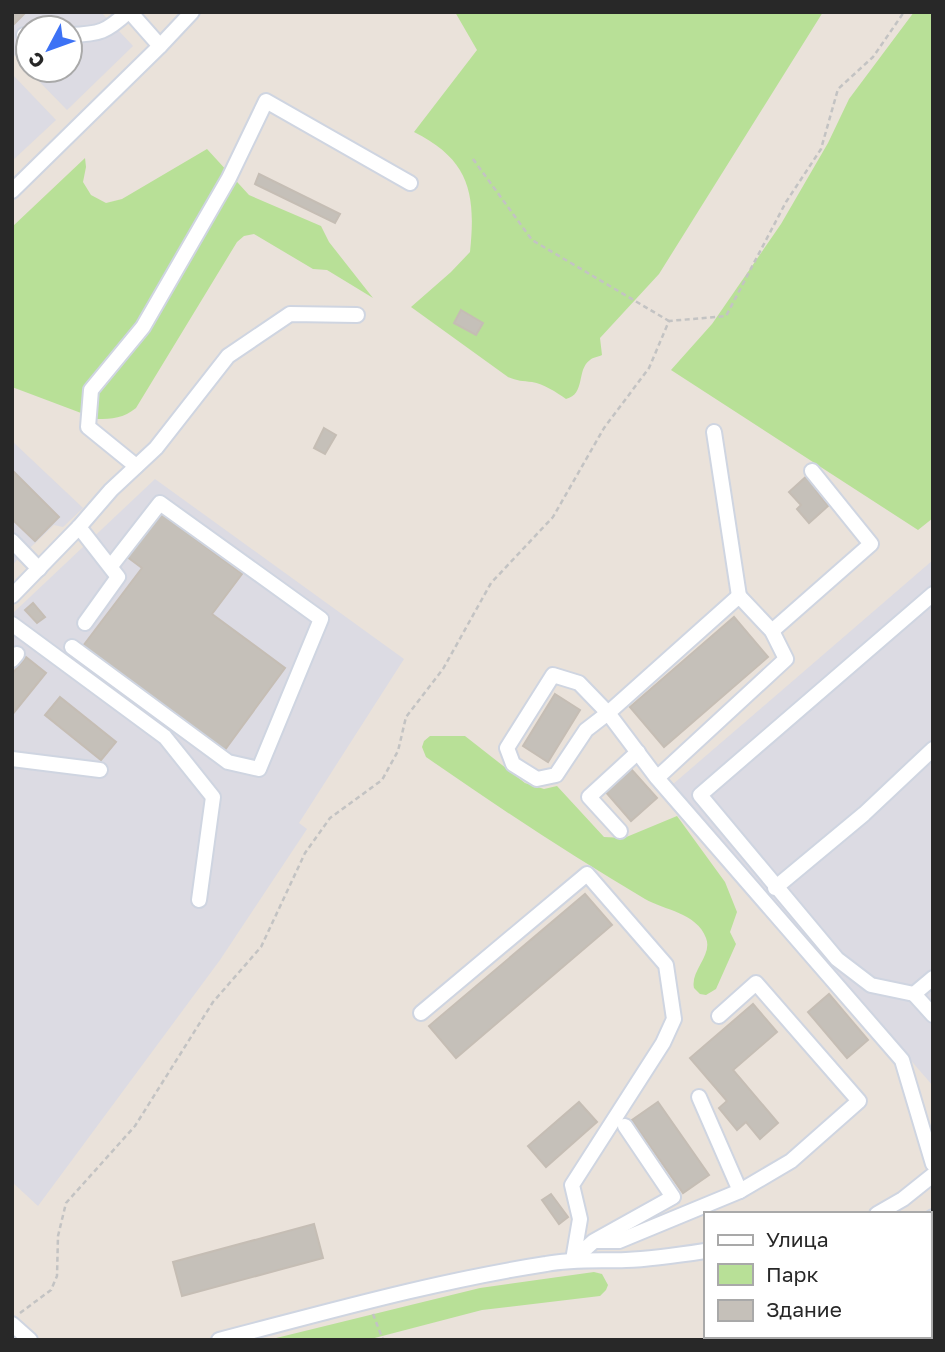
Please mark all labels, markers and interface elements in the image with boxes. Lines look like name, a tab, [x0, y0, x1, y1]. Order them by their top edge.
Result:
north arrow	[14, 14, 84, 84]
text: С	[23, 48, 49, 73]
legend	[704, 1212, 931, 1338]
text: Улица	[766, 1226, 829, 1252]
text: Парк	[766, 1261, 819, 1287]
text: Здание	[766, 1296, 842, 1322]

